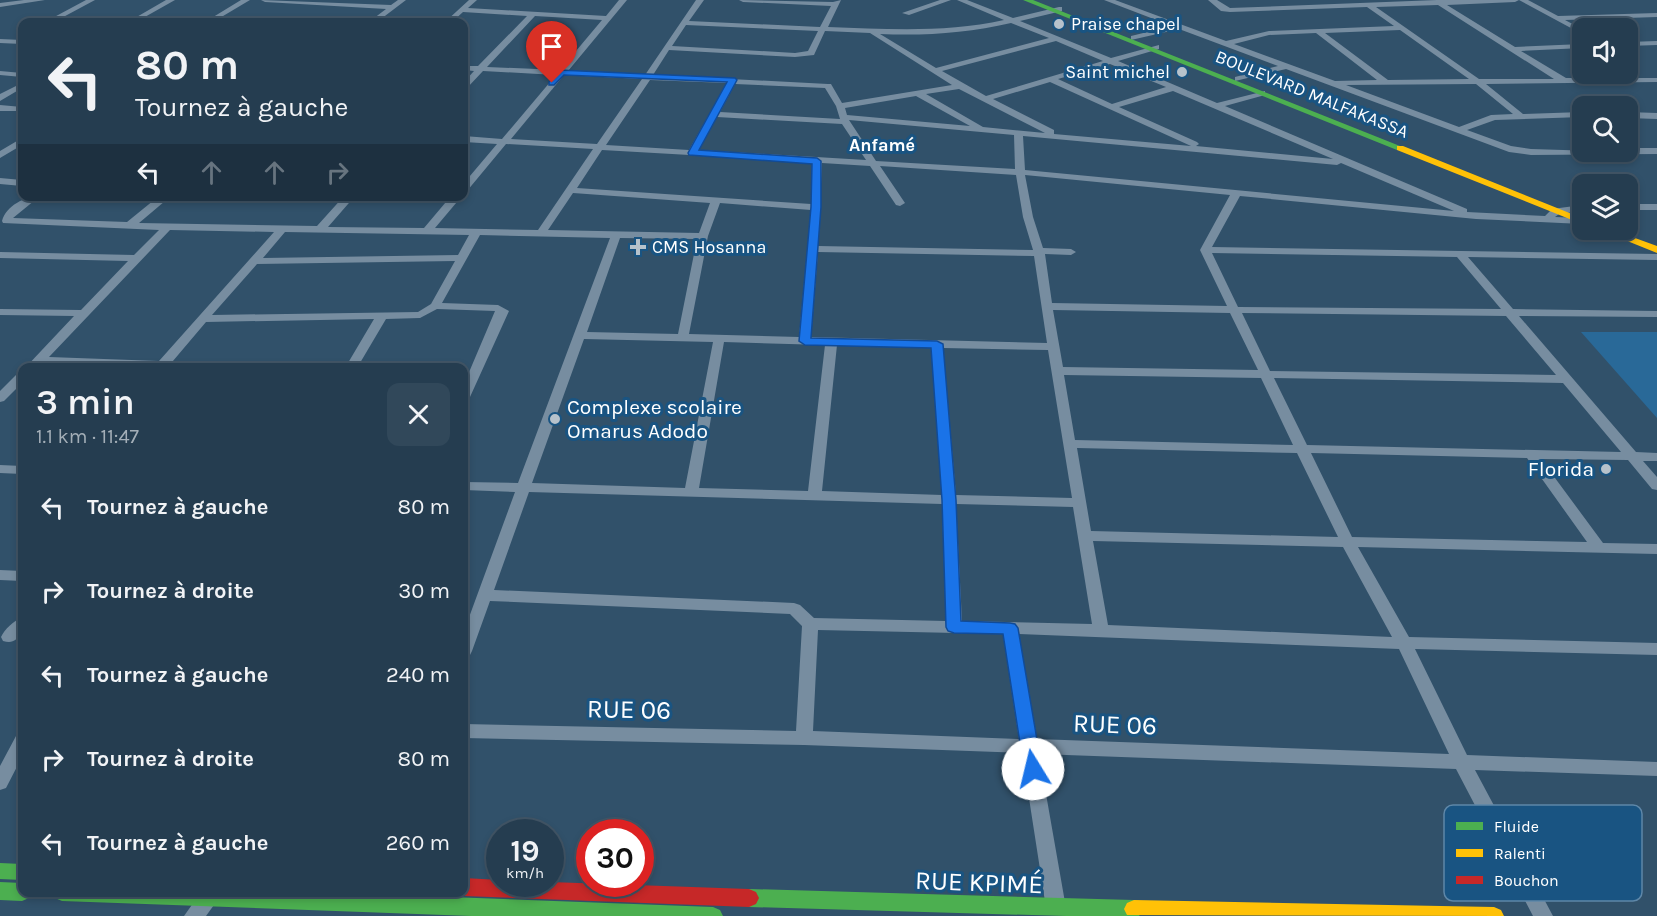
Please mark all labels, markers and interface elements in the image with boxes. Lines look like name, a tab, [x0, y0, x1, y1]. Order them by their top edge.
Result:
place label: Praise chapel	[1071, 13, 1181, 35]
marker: Praise chapel	[1052, 17, 1066, 31]
map controls	[1572, 18, 1638, 240]
button: sound	[1572, 18, 1638, 84]
pin	[526, 21, 577, 83]
icon: arrive	[535, 30, 568, 63]
text: 80 m	[135, 40, 239, 90]
icon: left	[36, 42, 114, 120]
street label: BOULEVARD MALFAKASSA	[1212, 45, 1412, 143]
place label: Saint michel	[1065, 61, 1170, 83]
marker: Saint michel	[1175, 65, 1189, 79]
text: Tournez à gauche	[135, 91, 348, 123]
button: search	[1572, 96, 1638, 162]
district label: Anfamé	[849, 134, 915, 156]
icon: left	[132, 156, 165, 189]
icon: ahead	[195, 156, 228, 189]
icon: ahead	[258, 156, 291, 189]
icon: right	[321, 156, 354, 189]
button: layers	[1572, 174, 1638, 240]
place label: CMS Hosanna	[652, 236, 766, 258]
marker: CMS Hosanna	[629, 238, 647, 256]
text: 3 min	[36, 381, 135, 423]
button: close	[387, 383, 450, 446]
place label: Complexe scolaire Omarus Adodo	[567, 395, 742, 443]
marker: Complexe scolaire Omarus Adodo	[548, 412, 562, 426]
text: 1.1 km · 11:47	[36, 425, 139, 448]
place label: Florida	[1528, 457, 1594, 481]
marker: Florida	[1599, 462, 1613, 476]
icon: left	[36, 491, 69, 524]
text: Tournez à gauche	[87, 494, 268, 520]
text: 80 m	[398, 494, 450, 520]
icon: right	[36, 575, 69, 608]
text: Tournez à droite	[87, 578, 254, 604]
text: 30 m	[398, 578, 450, 604]
icon: left	[36, 659, 69, 692]
text: Tournez à gauche	[87, 662, 268, 688]
text: 240 m	[386, 662, 450, 688]
street label: RUE 06	[587, 693, 671, 726]
street label: RUE 06	[1072, 708, 1158, 741]
position arrow	[1001, 737, 1065, 801]
icon: right	[36, 743, 69, 776]
text: Tournez à droite	[87, 746, 254, 772]
text: 80 m	[398, 746, 450, 772]
legend	[1444, 805, 1642, 901]
text: Fluide	[1494, 817, 1539, 836]
speed limit sign: 30	[576, 819, 654, 897]
icon: left	[36, 827, 69, 860]
text: Tournez à gauche	[87, 830, 268, 856]
text: 260 m	[386, 830, 450, 856]
text: 19	[510, 833, 539, 869]
text: Ralenti	[1494, 844, 1546, 863]
text: km/h	[506, 864, 544, 882]
street label: RUE KPIMÉ	[915, 864, 1043, 900]
text: Bouchon	[1494, 871, 1559, 890]

